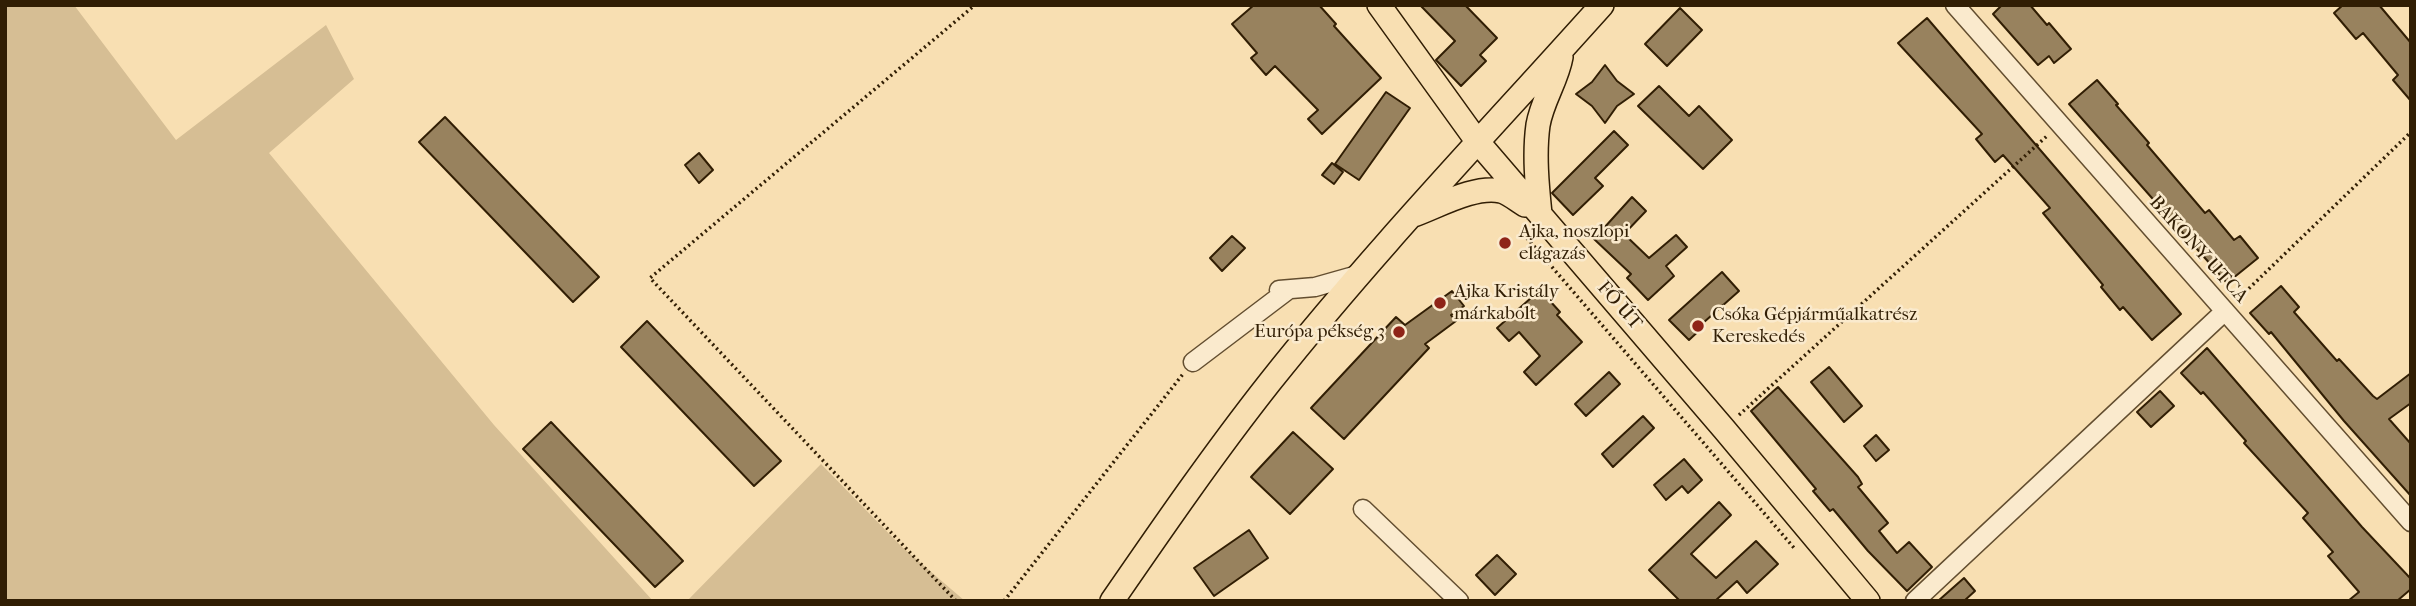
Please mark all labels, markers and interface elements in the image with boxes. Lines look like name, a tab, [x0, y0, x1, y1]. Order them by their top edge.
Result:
street label: BAKONY UTCA	[2144, 192, 2252, 308]
place label: Ajka, noszlopi elágazás	[1519, 221, 1629, 265]
marker: Ajka, noszlopi elágazás	[1497, 235, 1513, 251]
street label: FŐ ÚT	[1592, 277, 1646, 335]
place label: Ajka Kristály márkabolt	[1454, 281, 1559, 325]
marker: Ajka Kristály márkabolt	[1432, 295, 1448, 311]
place label: Csóka Gépjárműalkatrész Kereskedés	[1712, 304, 1917, 348]
marker: Csóka Gépjárműalkatrész Kereskedés	[1690, 318, 1706, 334]
place label: Európa pékség 3	[1254, 321, 1385, 343]
marker: Európa pékség 3	[1391, 324, 1407, 340]

